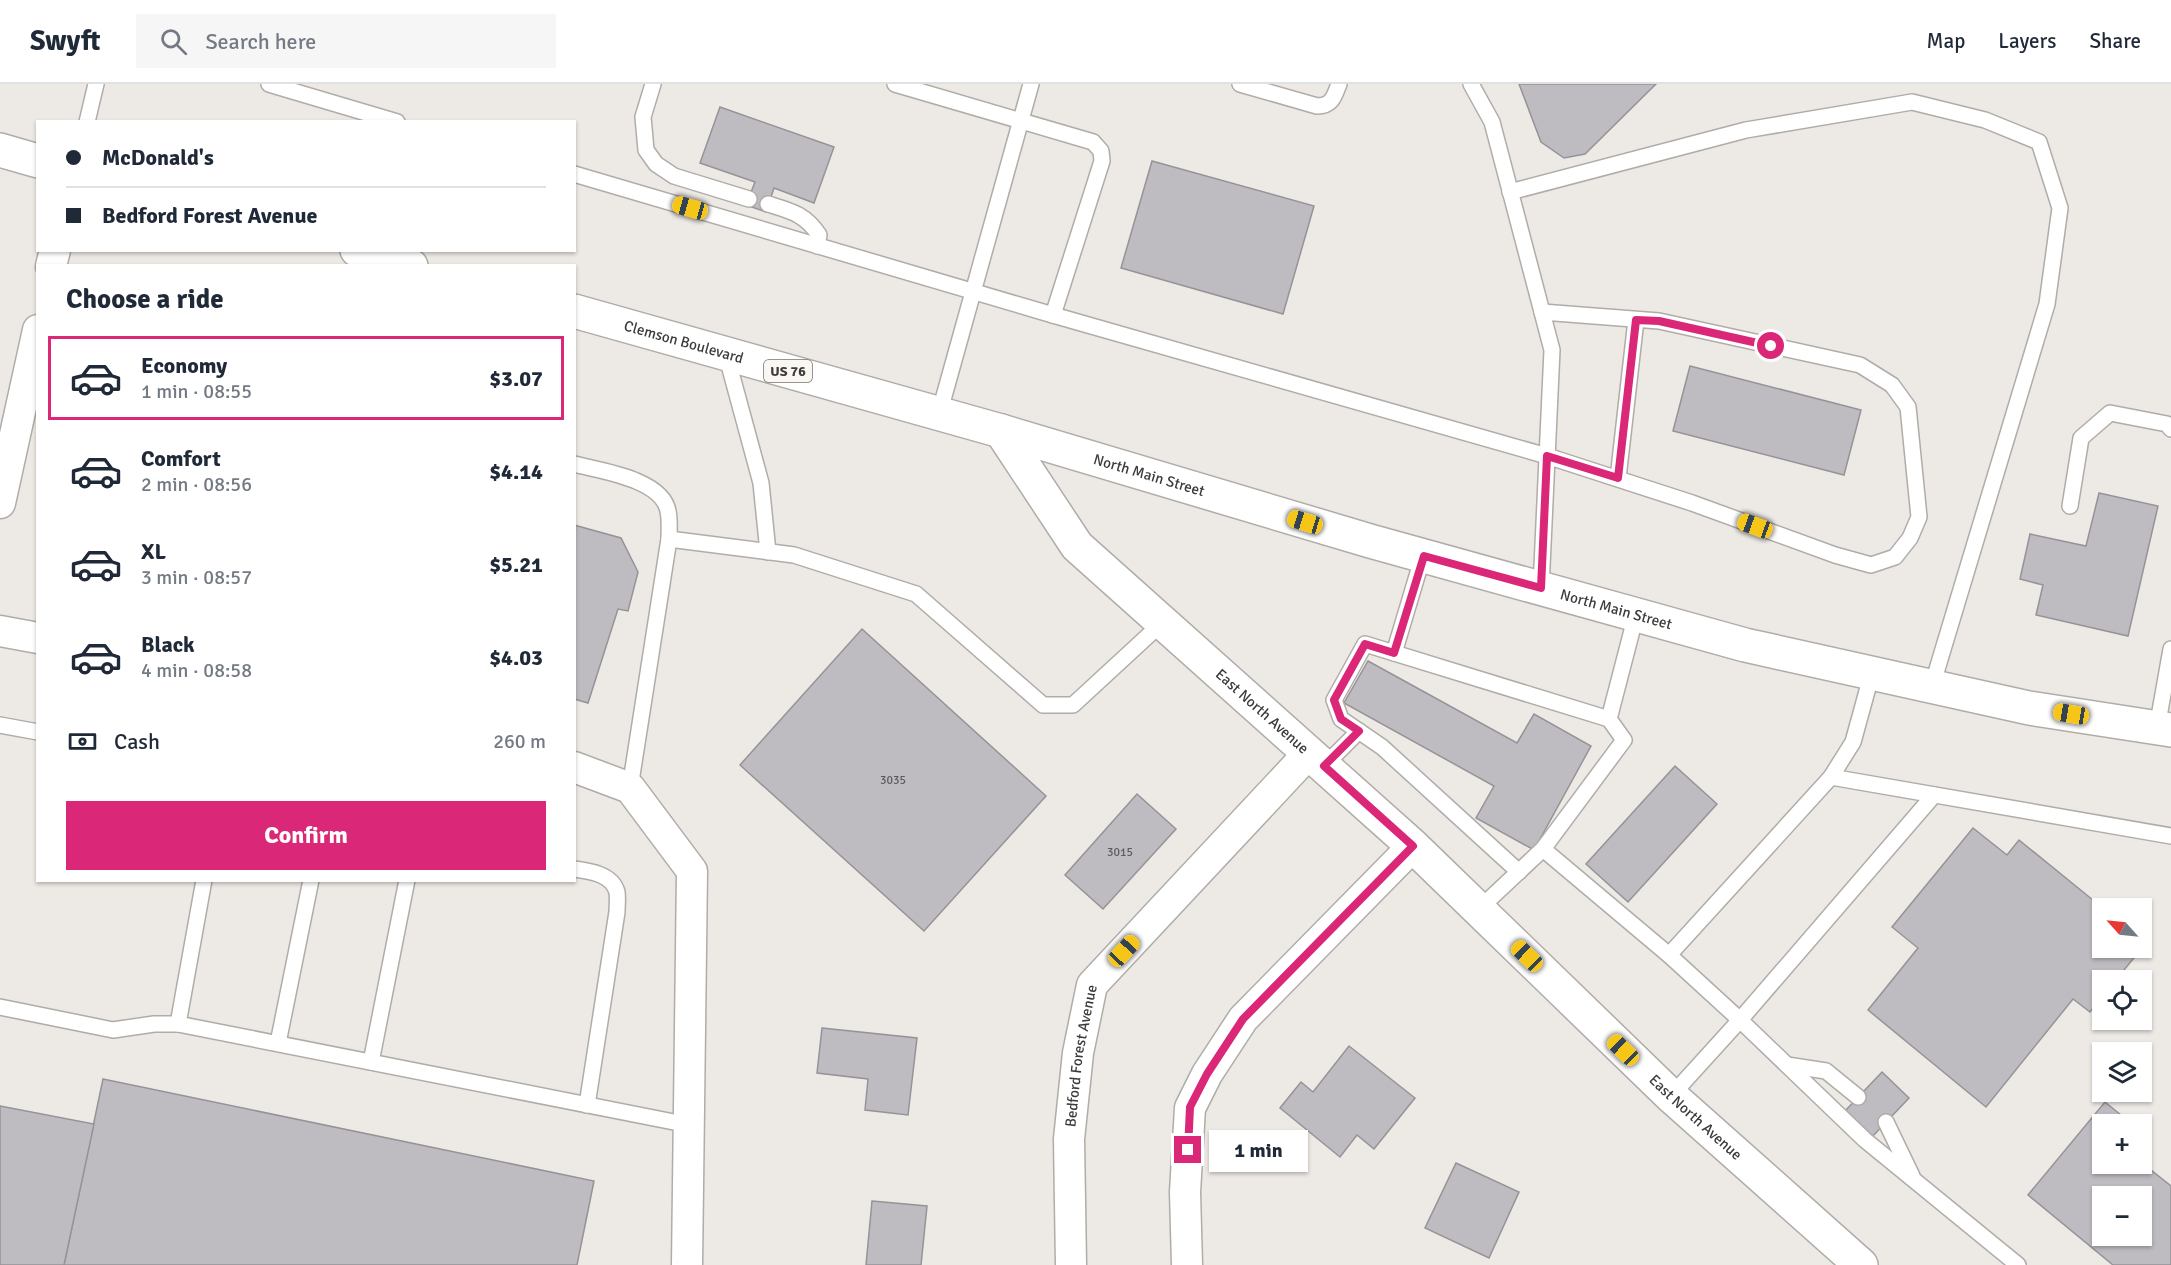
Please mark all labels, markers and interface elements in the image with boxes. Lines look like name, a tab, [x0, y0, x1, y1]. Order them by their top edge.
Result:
search box	[136, 14, 556, 68]
text: Swyft	[30, 24, 100, 58]
icon: search	[157, 25, 190, 58]
text: Search here	[205, 28, 316, 55]
text: Map	[1927, 28, 1965, 54]
text: Layers	[1998, 28, 2056, 54]
text: Share	[2089, 28, 2141, 54]
text: McDonald's	[102, 144, 214, 171]
car	[670, 194, 710, 222]
text: Bedford Forest Avenue	[102, 202, 317, 229]
text: Choose a ride	[66, 283, 224, 316]
street label: Clemson Boulevard	[622, 317, 746, 367]
route start	[1757, 332, 1784, 359]
icon: car	[69, 351, 123, 405]
text: Economy	[141, 352, 227, 379]
road number: US 76	[764, 360, 812, 382]
text: $3.07	[489, 365, 543, 392]
text: 1 min · 08:55	[141, 379, 252, 404]
icon: car	[69, 444, 123, 498]
text: Comfort	[141, 445, 221, 472]
street label: North Main Street	[1091, 450, 1207, 500]
text: $4.14	[489, 458, 543, 485]
text: 2 min · 08:56	[141, 472, 252, 497]
car	[1285, 508, 1325, 536]
car	[1735, 511, 1775, 541]
icon: car	[69, 537, 123, 591]
text: XL	[141, 538, 166, 565]
text: $5.21	[489, 551, 543, 578]
text: 3 min · 08:57	[141, 565, 252, 590]
street label: North Main Street	[1558, 585, 1674, 633]
icon: car	[69, 630, 123, 684]
text: Black	[141, 631, 195, 658]
text: $4.03	[489, 644, 543, 671]
text: 4 min · 08:58	[141, 658, 252, 683]
street label: East North Avenue	[1212, 665, 1312, 758]
car	[2052, 702, 2090, 726]
icon: cash	[66, 725, 99, 758]
text: Cash	[114, 728, 160, 755]
text: 260 m	[493, 729, 546, 754]
house number: 3035	[880, 773, 906, 788]
button: Confirm	[66, 801, 546, 870]
house number: 3015	[1107, 845, 1133, 860]
north arrow	[2092, 898, 2152, 958]
map controls	[2092, 898, 2152, 1246]
car	[1105, 932, 1143, 970]
car	[1508, 937, 1546, 975]
button: locate	[2092, 970, 2152, 1030]
street label: Bedford Forest Avenue	[1061, 983, 1101, 1128]
car	[1604, 1031, 1642, 1069]
button: layers	[2092, 1042, 2152, 1102]
street label: East North Avenue	[1645, 1071, 1746, 1164]
button: +	[2092, 1114, 2152, 1174]
callout: 1 min	[1209, 1129, 1308, 1171]
route end	[1174, 1136, 1201, 1163]
text: 1 min	[1234, 1138, 1283, 1163]
button: −	[2092, 1186, 2152, 1246]

